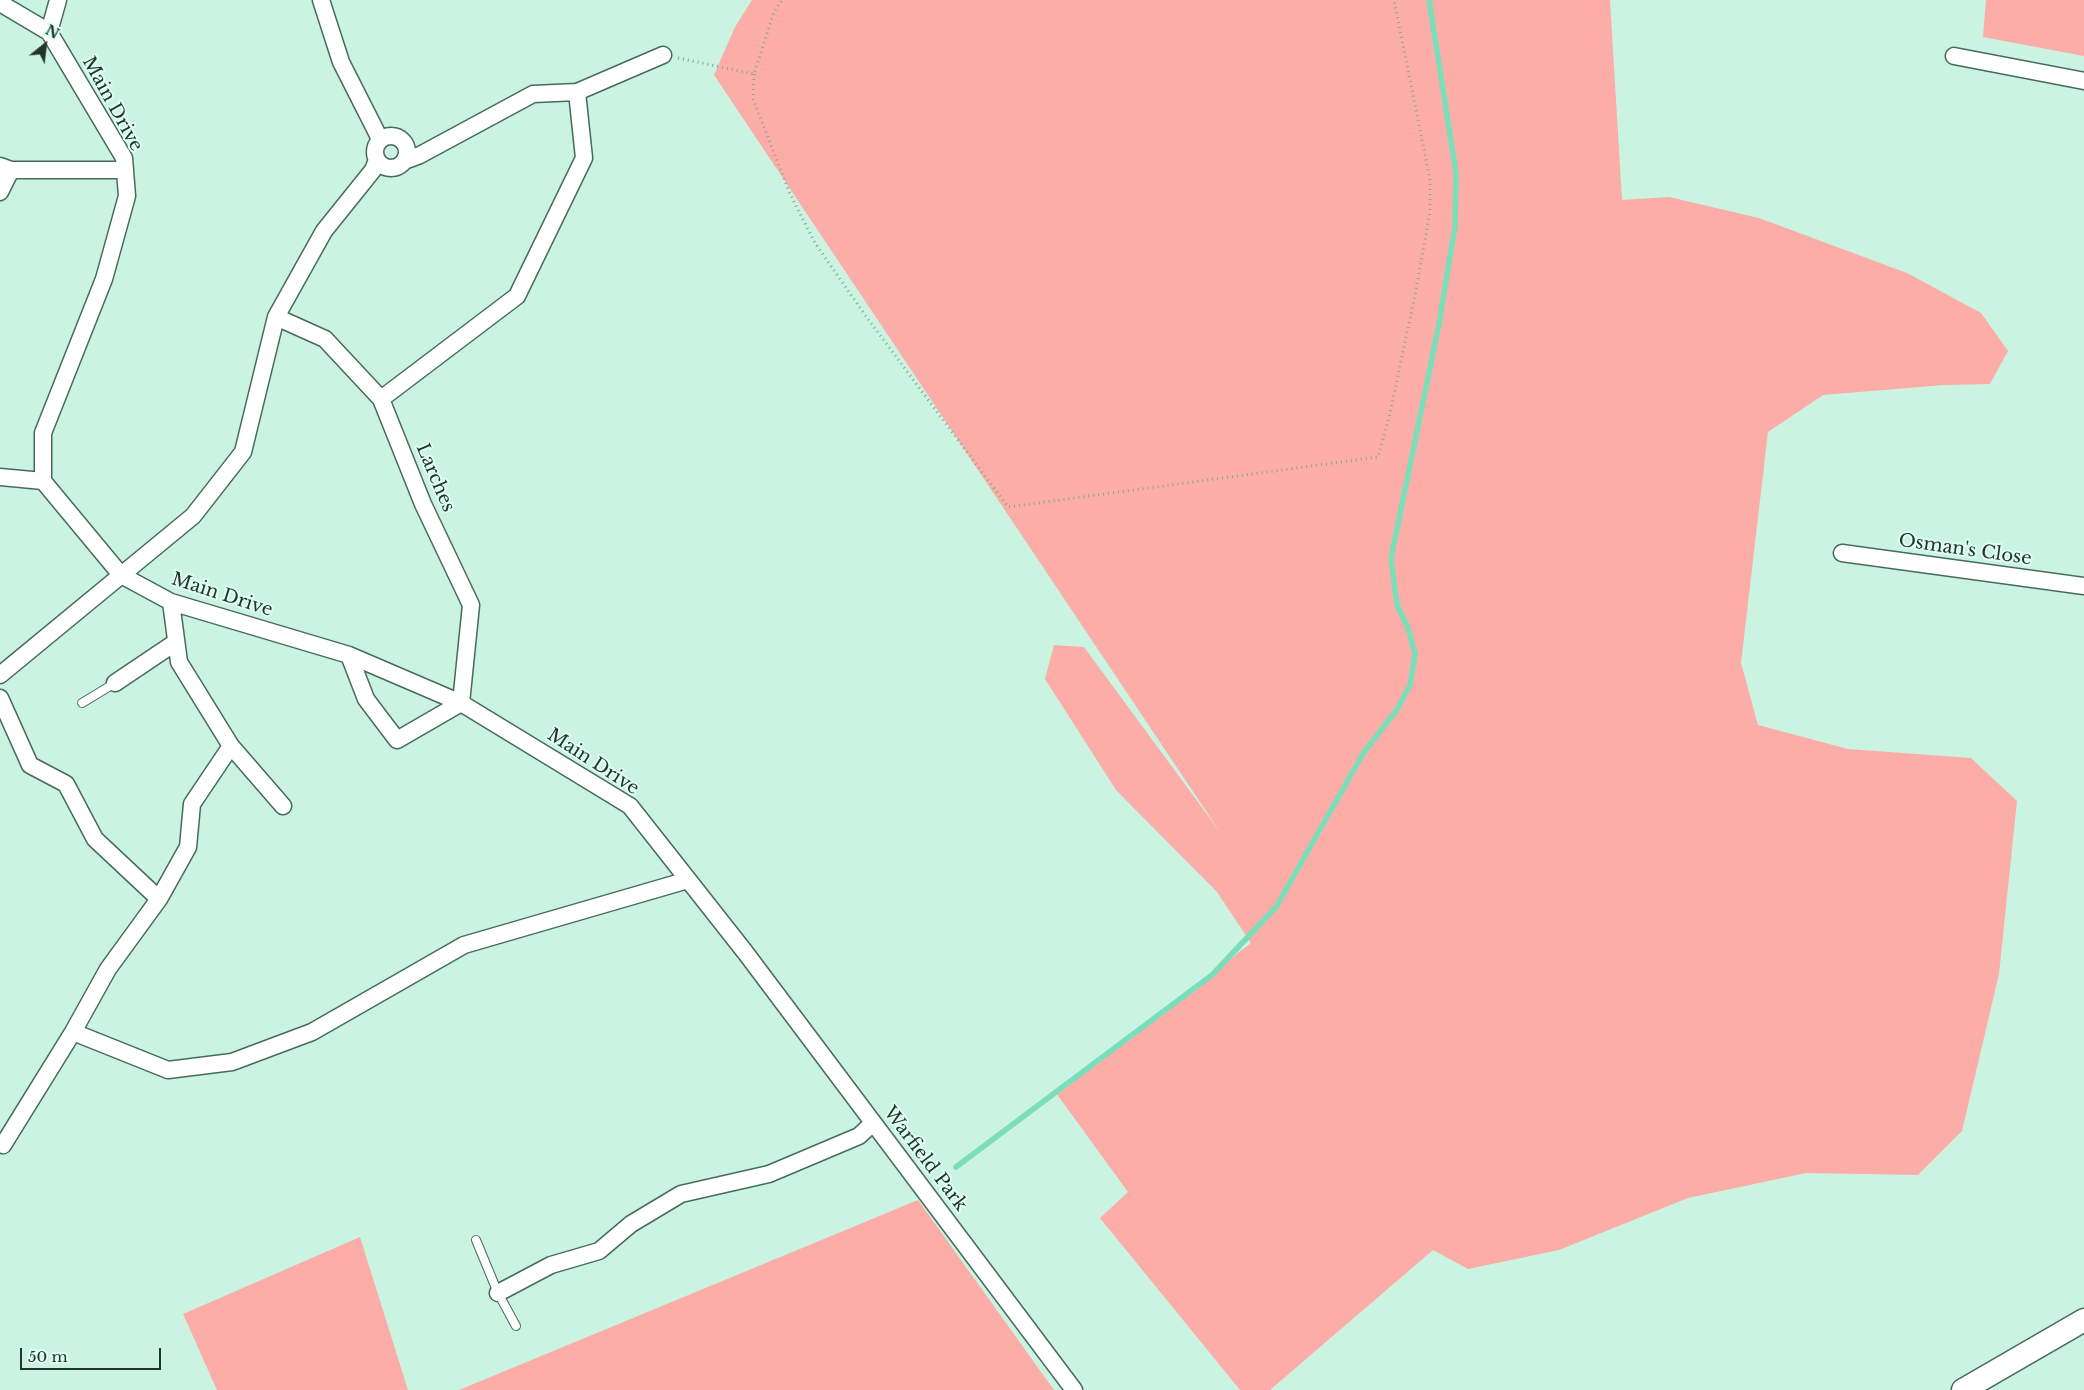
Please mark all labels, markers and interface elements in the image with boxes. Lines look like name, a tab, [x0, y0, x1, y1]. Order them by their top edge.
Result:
north arrow	[20, 20, 70, 70]
text: N	[42, 21, 62, 43]
street label: Main Drive	[77, 53, 147, 155]
street label: Larches	[411, 441, 459, 515]
street label: Osman's Close	[1897, 530, 2033, 570]
street label: Main Drive	[169, 569, 275, 621]
street label: Main Drive	[543, 724, 643, 800]
street label: Warfield Park	[879, 1103, 971, 1215]
scale bar	[22, 1338, 164, 1370]
text: 50 m	[28, 1347, 68, 1366]

